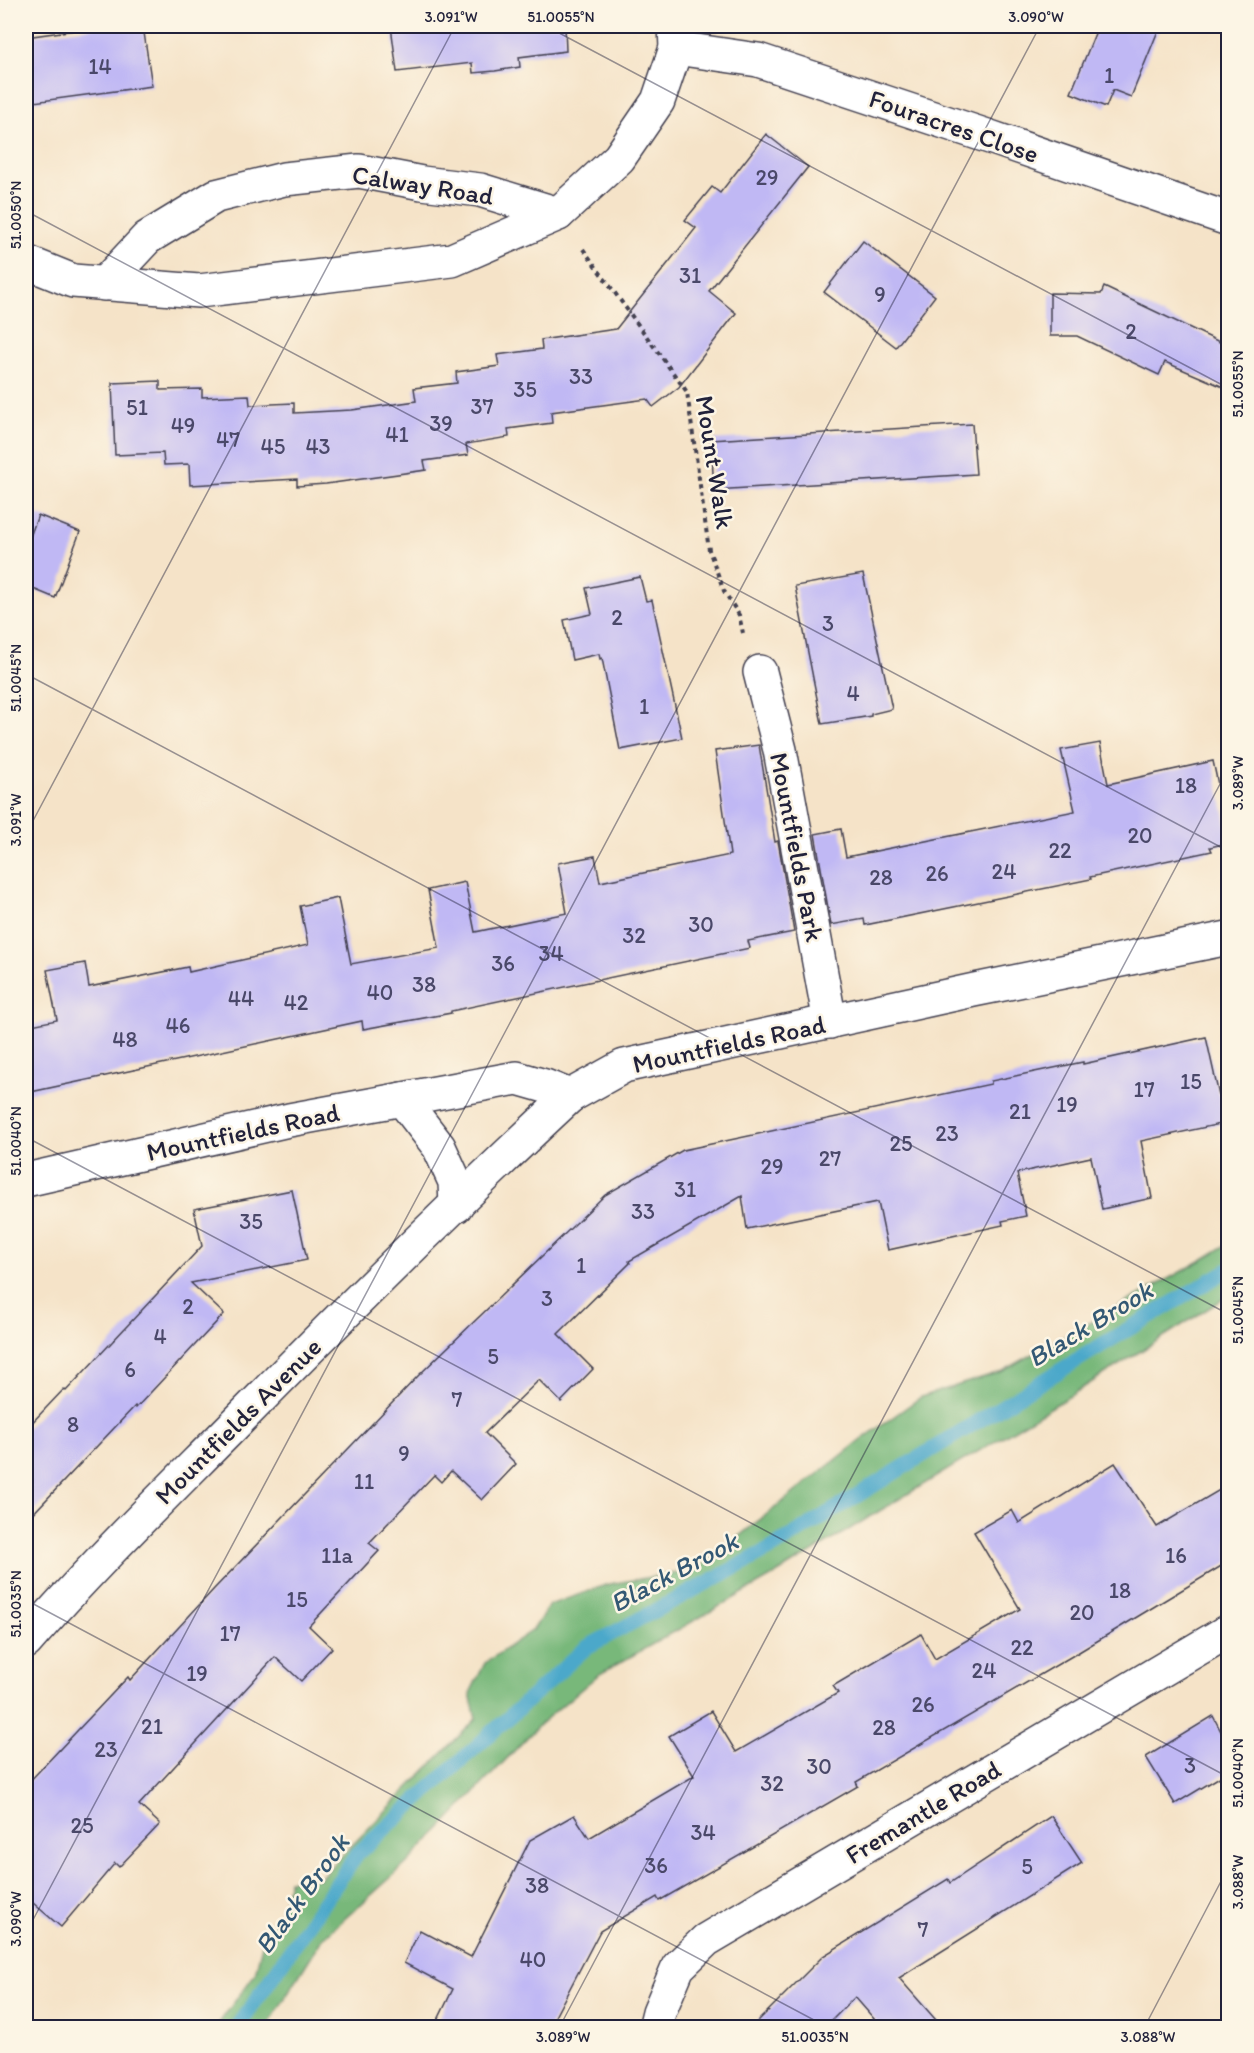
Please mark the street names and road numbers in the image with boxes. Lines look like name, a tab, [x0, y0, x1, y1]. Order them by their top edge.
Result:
street label: Fouracres Close	[865, 82, 1043, 170]
street label: Calway Road	[350, 158, 497, 212]
street label: Mount Walk	[689, 393, 741, 532]
street label: Mountfields Park	[763, 750, 831, 945]
street label: Mountfields Road	[630, 1008, 828, 1080]
street label: Mountfields Road	[144, 1096, 342, 1168]
street label: Mountfields Avenue	[148, 1331, 328, 1511]
street label: Fremantle Road	[839, 1753, 1007, 1871]

